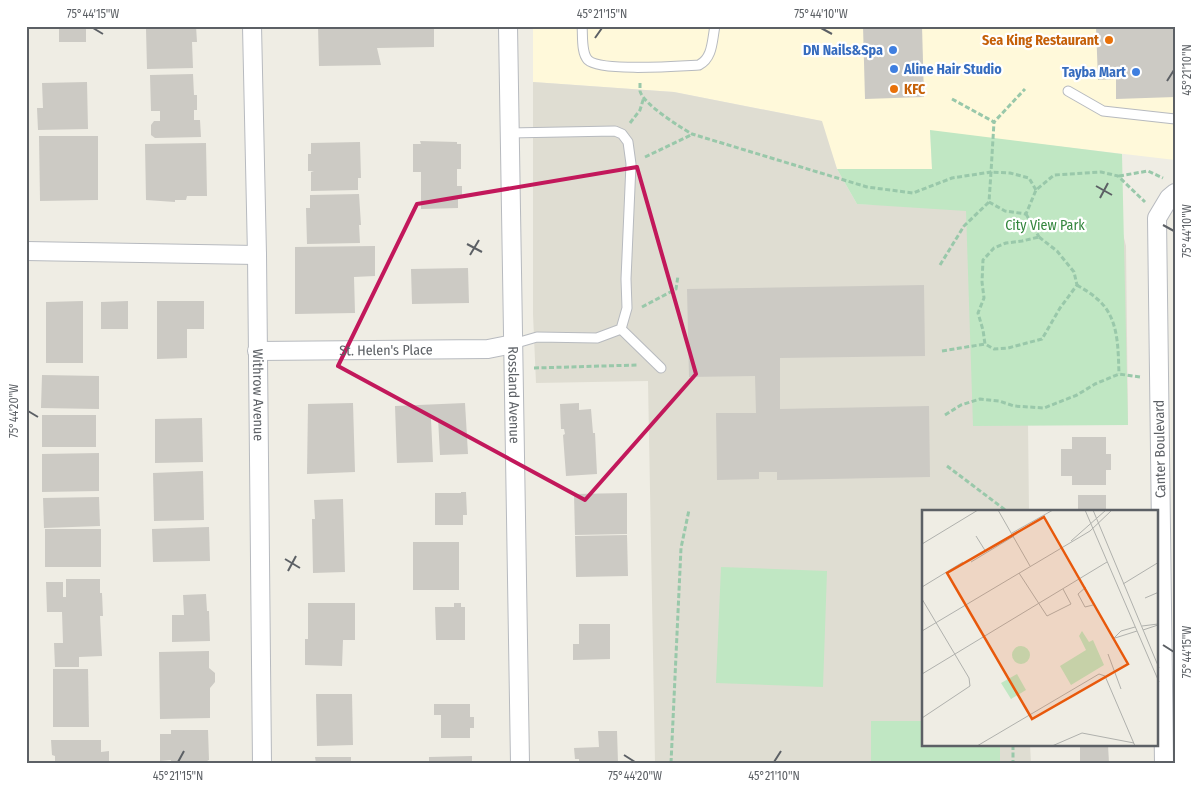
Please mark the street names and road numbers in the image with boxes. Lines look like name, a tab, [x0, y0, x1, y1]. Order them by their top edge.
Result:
street label: St. Helen's Place	[339, 341, 433, 359]
street label: Rossland Avenue	[505, 346, 523, 444]
street label: Withrow Avenue	[249, 349, 267, 441]
street label: Canter Boulevard	[1151, 400, 1169, 498]

